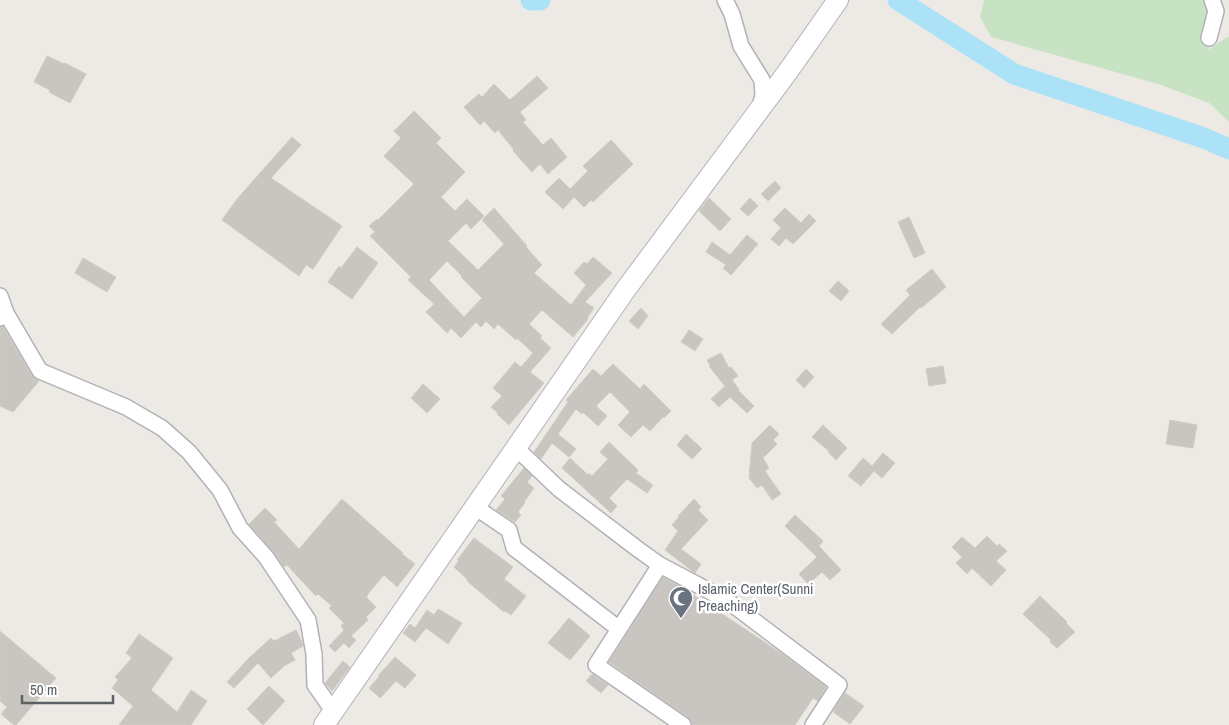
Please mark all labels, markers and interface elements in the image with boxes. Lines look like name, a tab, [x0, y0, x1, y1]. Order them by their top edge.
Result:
place label: Islamic Center(Sunni Preaching)	[698, 578, 814, 616]
mosque icon: Islamic Center(Sunni Preaching)	[668, 585, 694, 619]
scale bar	[22, 672, 114, 704]
text: 50 m	[30, 679, 57, 700]

